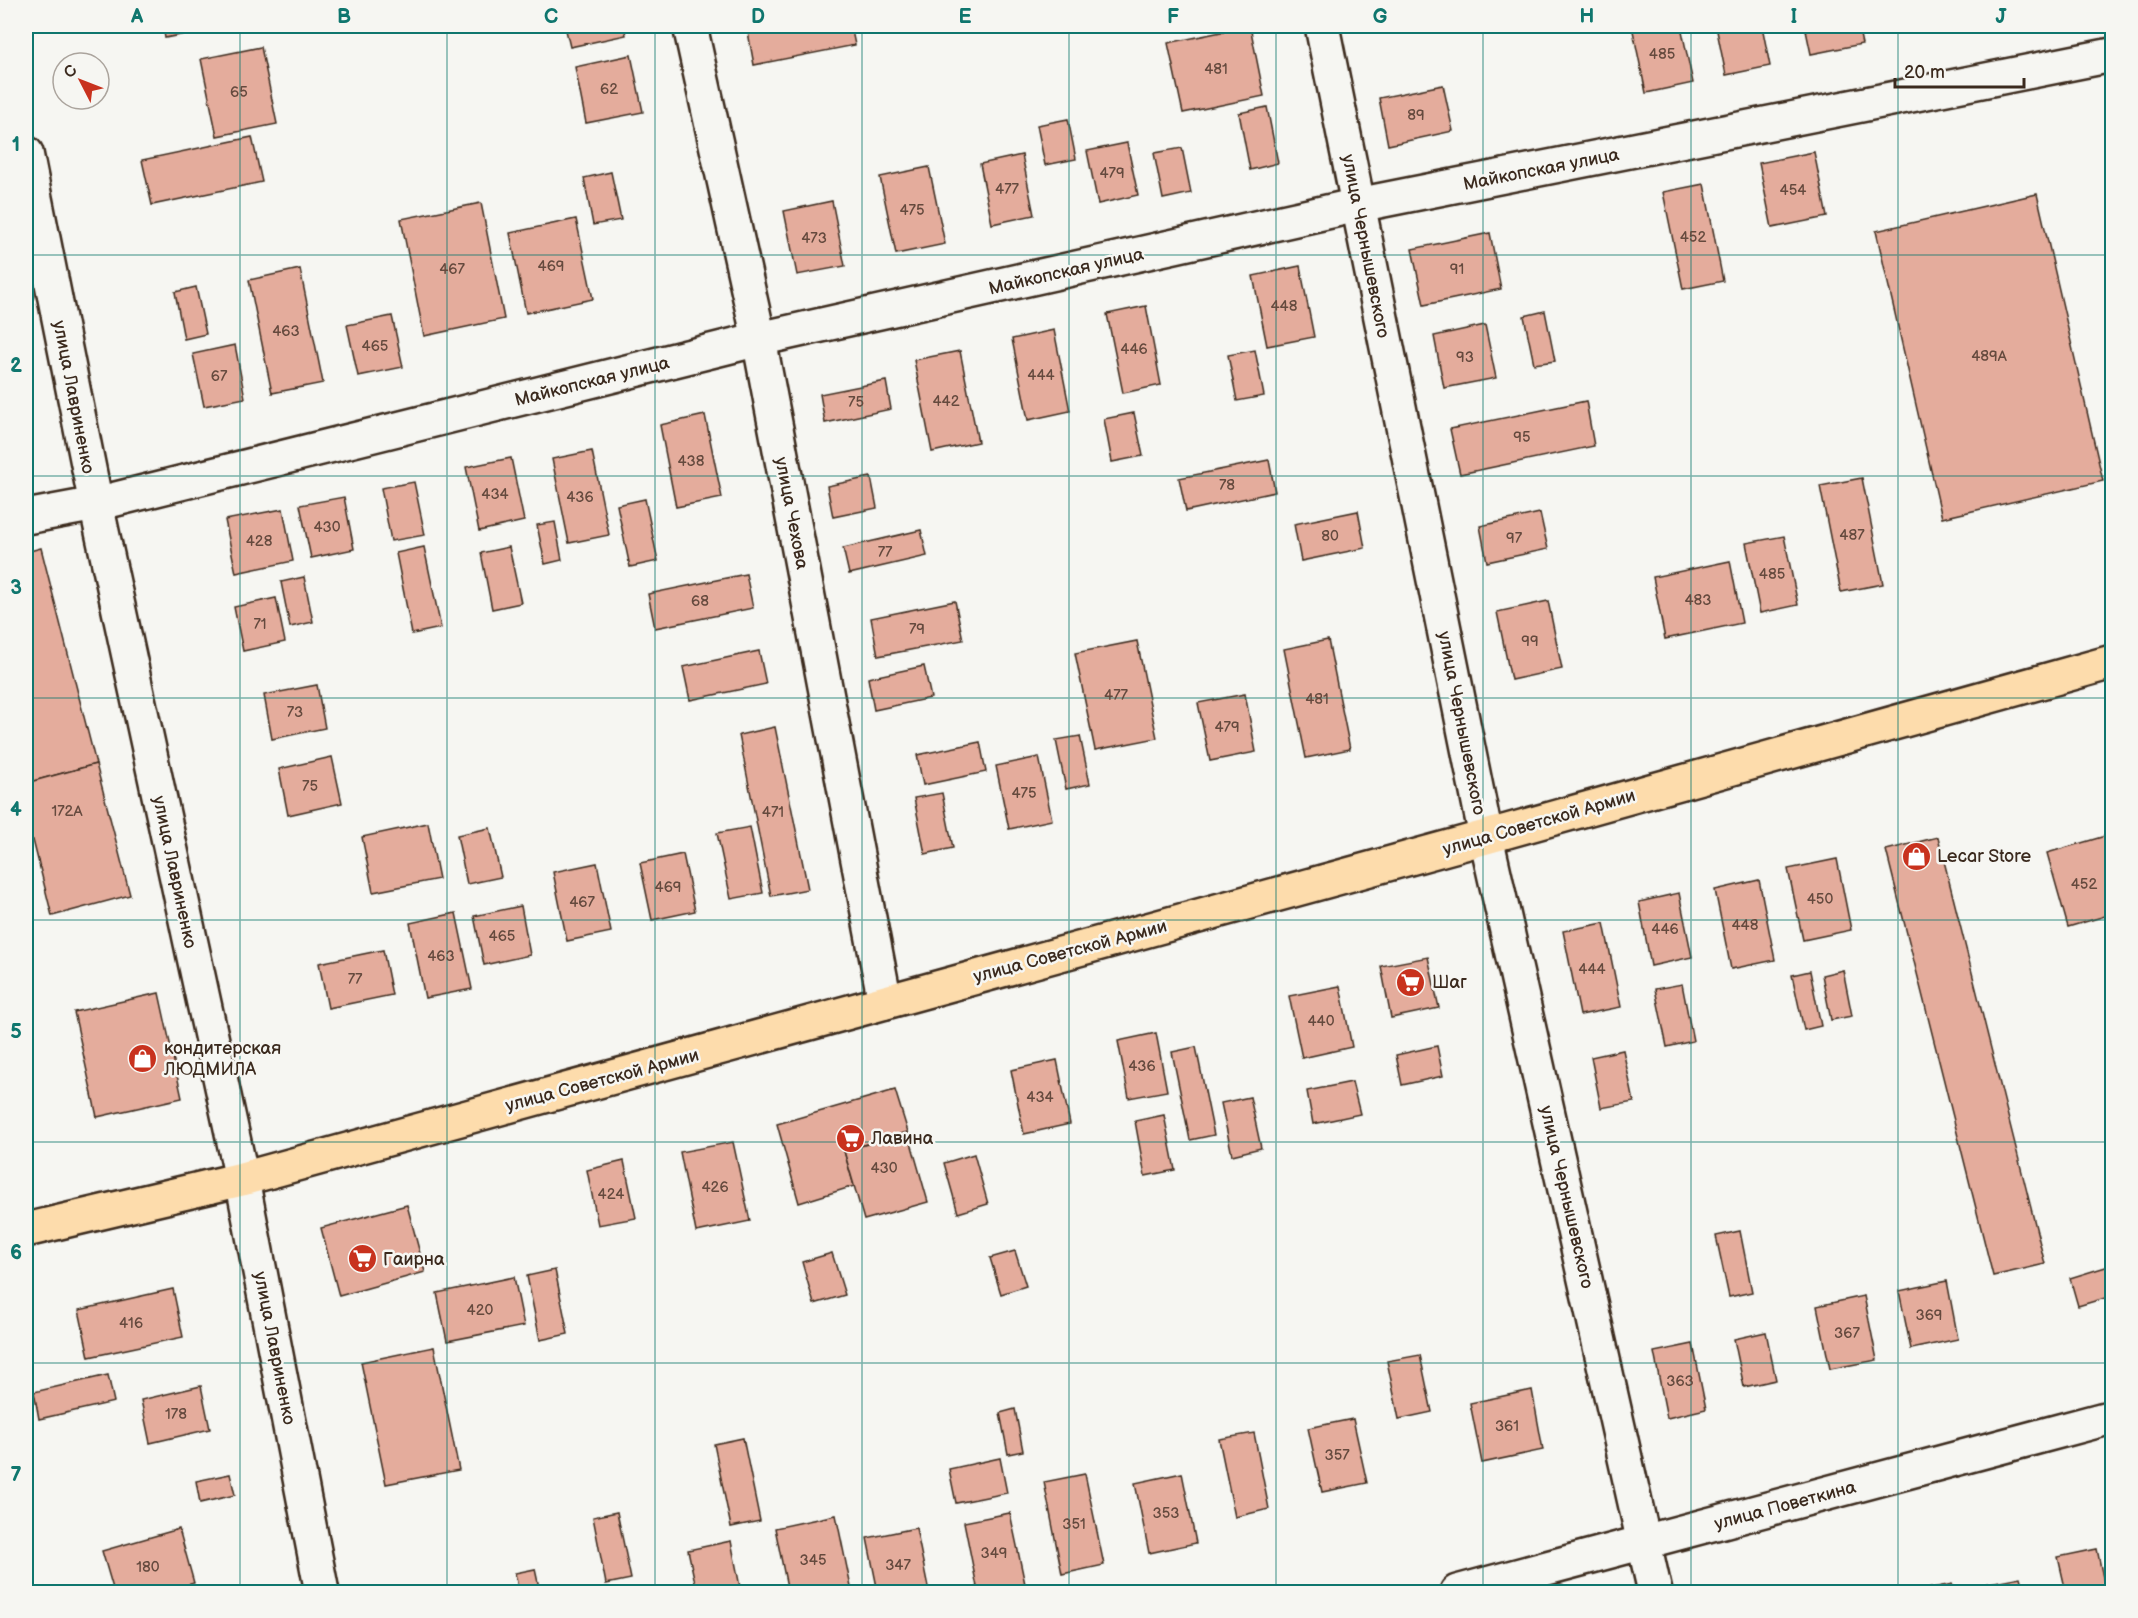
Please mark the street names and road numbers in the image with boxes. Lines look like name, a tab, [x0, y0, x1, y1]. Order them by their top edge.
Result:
street label: Майкопская улица	[1461, 144, 1621, 195]
street label: улица Чернышевского	[1337, 152, 1394, 340]
street label: Майкопская улица	[987, 243, 1146, 300]
street label: улица Лавриненко	[48, 319, 99, 475]
street label: Майкопская улица	[513, 352, 672, 411]
street label: улица Чехова	[770, 455, 813, 571]
street label: улица Чернышевского	[1433, 629, 1490, 817]
street label: улица Советской Армии	[1440, 785, 1638, 860]
street label: улица Лавриненко	[148, 794, 201, 950]
street label: улица Советской Армии	[971, 916, 1169, 987]
street label: улица Советской Армии	[503, 1045, 701, 1116]
street label: улица Чернышевского	[1535, 1104, 1598, 1290]
street label: улица Лавриненко	[249, 1270, 300, 1426]
street label: улица Поветкина	[1712, 1476, 1859, 1534]

